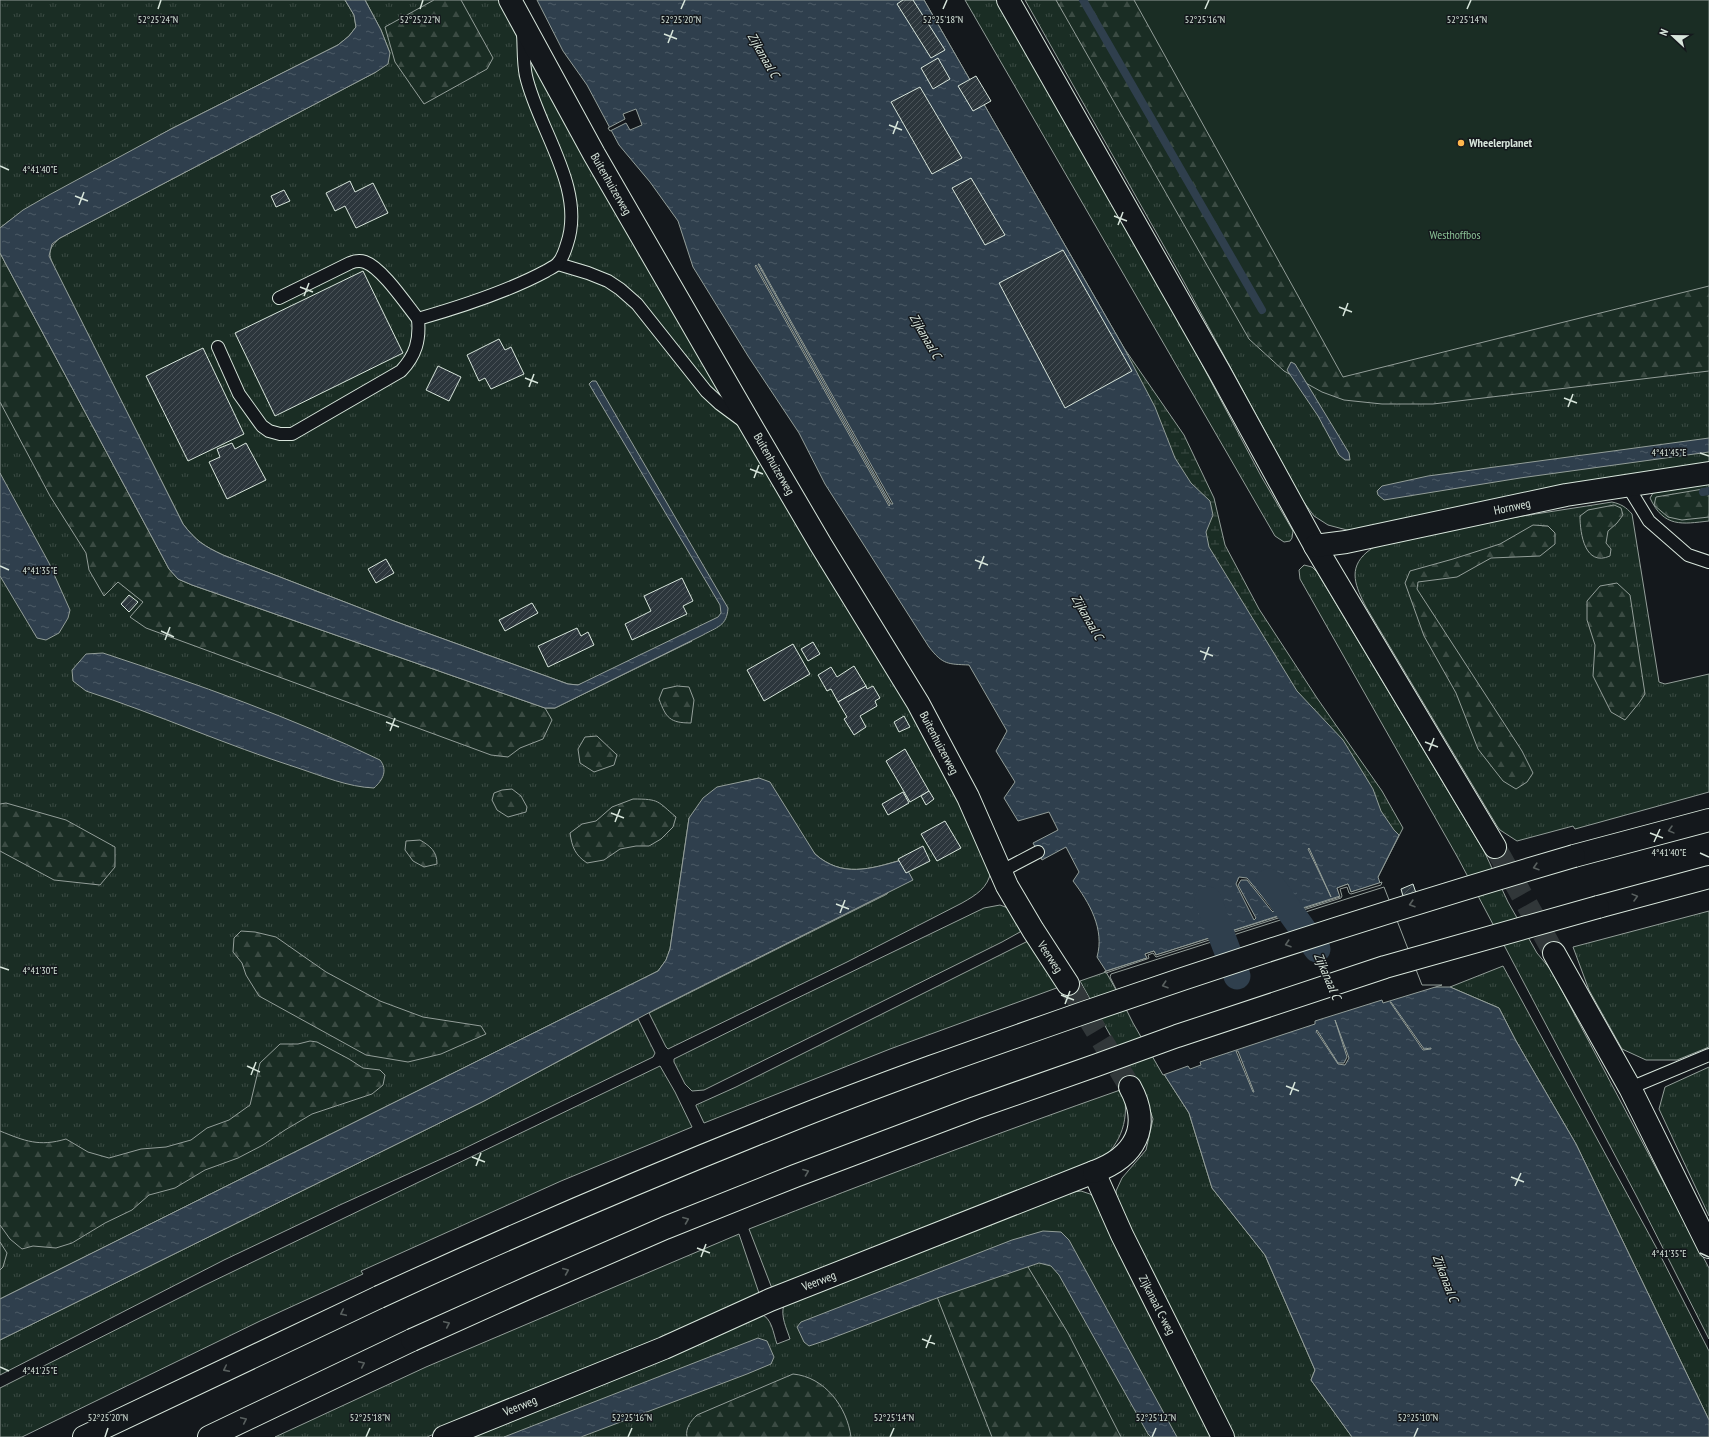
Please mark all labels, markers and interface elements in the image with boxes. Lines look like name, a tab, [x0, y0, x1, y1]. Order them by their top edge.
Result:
text: 52°25'24"N	[138, 13, 178, 26]
text: 52°25'22"N	[400, 13, 440, 26]
text: 52°25'20"N	[661, 13, 701, 26]
text: 52°25'18"N	[923, 13, 963, 26]
text: 52°25'16"N	[1185, 13, 1225, 26]
text: 52°25'14"N	[1447, 13, 1487, 26]
north arrow	[1653, 16, 1693, 56]
text: N	[1656, 27, 1671, 38]
water label: Zijkanaal C	[744, 30, 784, 83]
place label: Wheelerplanet	[1468, 135, 1533, 150]
marker: Wheelerplanet	[1456, 138, 1466, 148]
street label: Buitenhuizerweg	[588, 150, 635, 218]
text: 4°41'40"E	[23, 163, 57, 176]
park label: Westhoffbos	[1430, 227, 1480, 242]
water label: Zijkanaal C	[906, 311, 946, 364]
street label: Buitenhuizerweg	[751, 430, 798, 498]
text: 4°41'45"E	[1652, 446, 1686, 459]
street label: Hornweg	[1492, 495, 1532, 518]
text: 4°41'35"E	[23, 564, 57, 577]
water label: Zijkanaal C	[1068, 592, 1108, 645]
street label: Buitenhuizerweg	[917, 709, 962, 777]
one-way arrow	[1668, 825, 1675, 834]
text: 4°41'40"E	[1652, 846, 1686, 859]
one-way arrow	[1533, 862, 1540, 871]
one-way arrow	[1631, 893, 1638, 902]
one-way arrow	[1409, 899, 1416, 908]
street label: Veerweg	[1034, 937, 1066, 976]
one-way arrow	[1285, 939, 1292, 948]
water label: Zijkanaal C	[1310, 950, 1346, 1004]
text: 4°41'30"E	[23, 964, 57, 977]
one-way arrow	[1161, 980, 1168, 989]
one-way arrow	[803, 1168, 810, 1176]
one-way arrow	[682, 1216, 689, 1224]
text: 4°41'35"E	[1652, 1247, 1686, 1260]
water label: Zijkanaal C	[1429, 1252, 1463, 1306]
street label: Veerweg	[799, 1267, 838, 1294]
one-way arrow	[562, 1268, 569, 1276]
street label: Zijkanaal C-weg	[1136, 1272, 1179, 1337]
one-way arrow	[340, 1308, 348, 1316]
one-way arrow	[443, 1321, 451, 1329]
one-way arrow	[357, 1361, 365, 1369]
text: 4°41'25"E	[23, 1364, 57, 1377]
one-way arrow	[223, 1364, 230, 1372]
street label: Veerweg	[500, 1392, 539, 1419]
text: 52°25'20"N	[88, 1411, 128, 1424]
text: 52°25'18"N	[350, 1411, 390, 1424]
text: 52°25'16"N	[612, 1411, 652, 1424]
text: 52°25'14"N	[874, 1411, 914, 1424]
text: 52°25'12"N	[1136, 1411, 1176, 1424]
text: 52°25'10"N	[1398, 1411, 1438, 1424]
one-way arrow	[240, 1417, 248, 1425]

